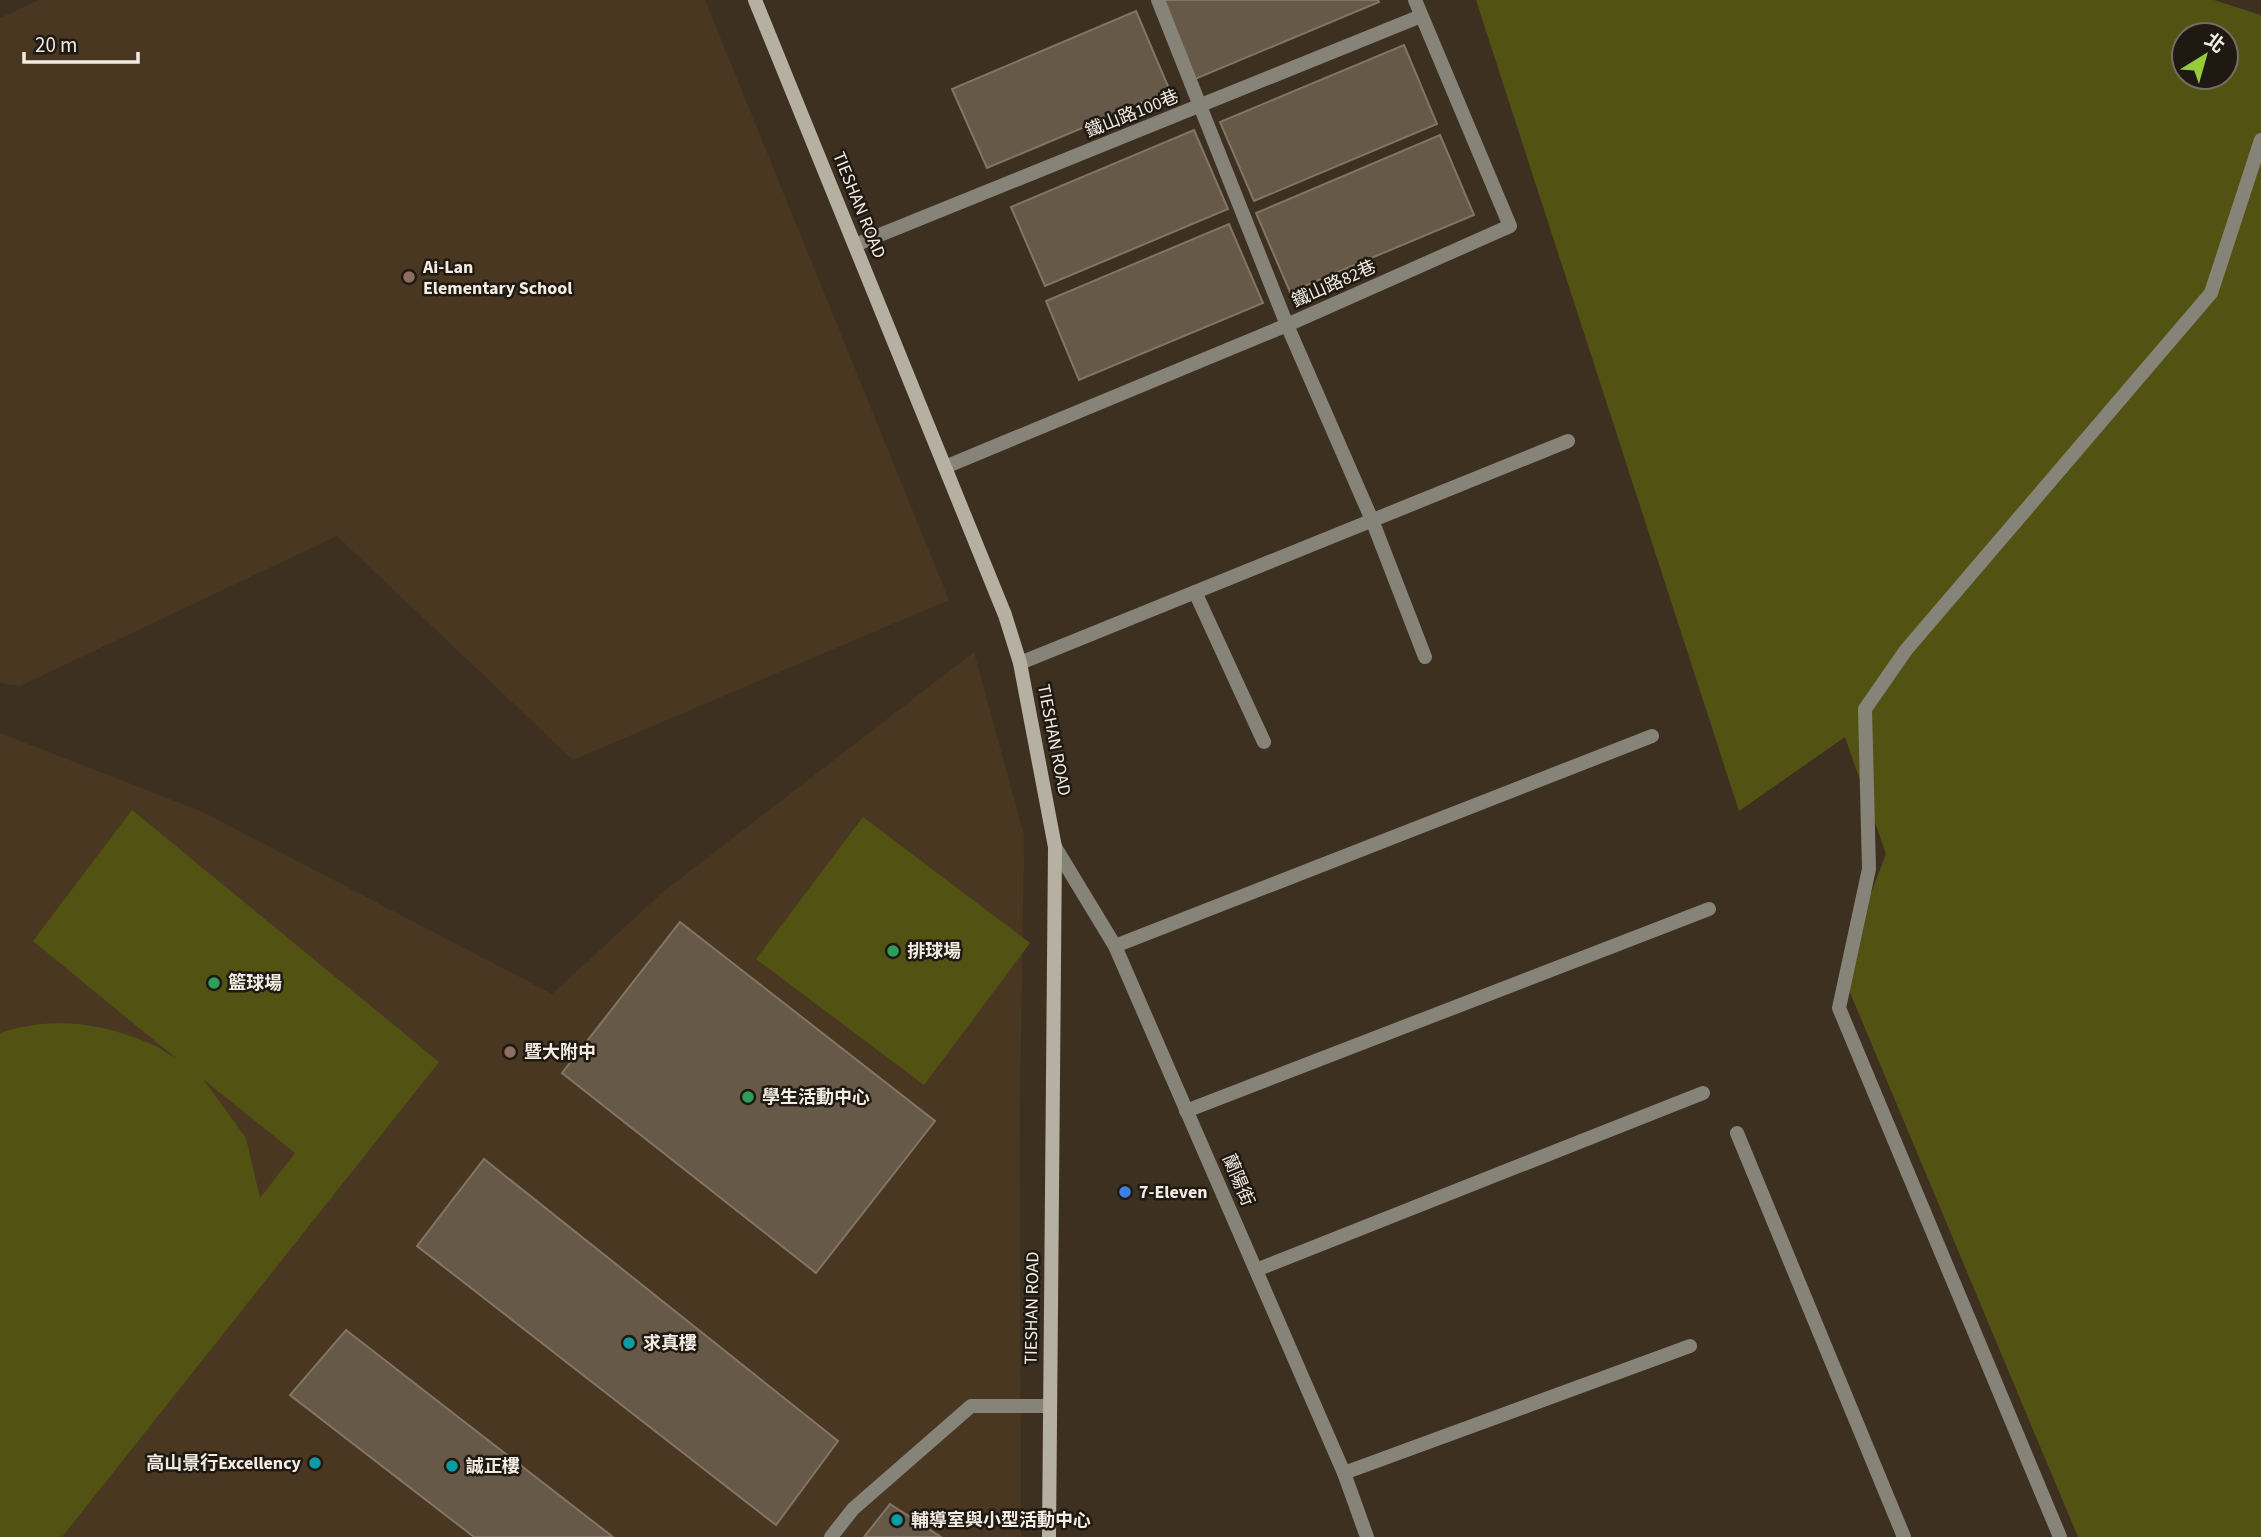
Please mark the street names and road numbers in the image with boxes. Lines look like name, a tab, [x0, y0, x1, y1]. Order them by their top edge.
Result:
street label: 鐵山路100巷	[1081, 84, 1183, 144]
street label: TIESHAN ROAD	[826, 148, 892, 262]
street label: 鐵山路82巷	[1288, 254, 1380, 314]
street label: TIESHAN ROAD	[1031, 682, 1077, 798]
street label: 蘭陽街	[1216, 1150, 1260, 1210]
street label: TIESHAN ROAD	[1019, 1251, 1045, 1365]

